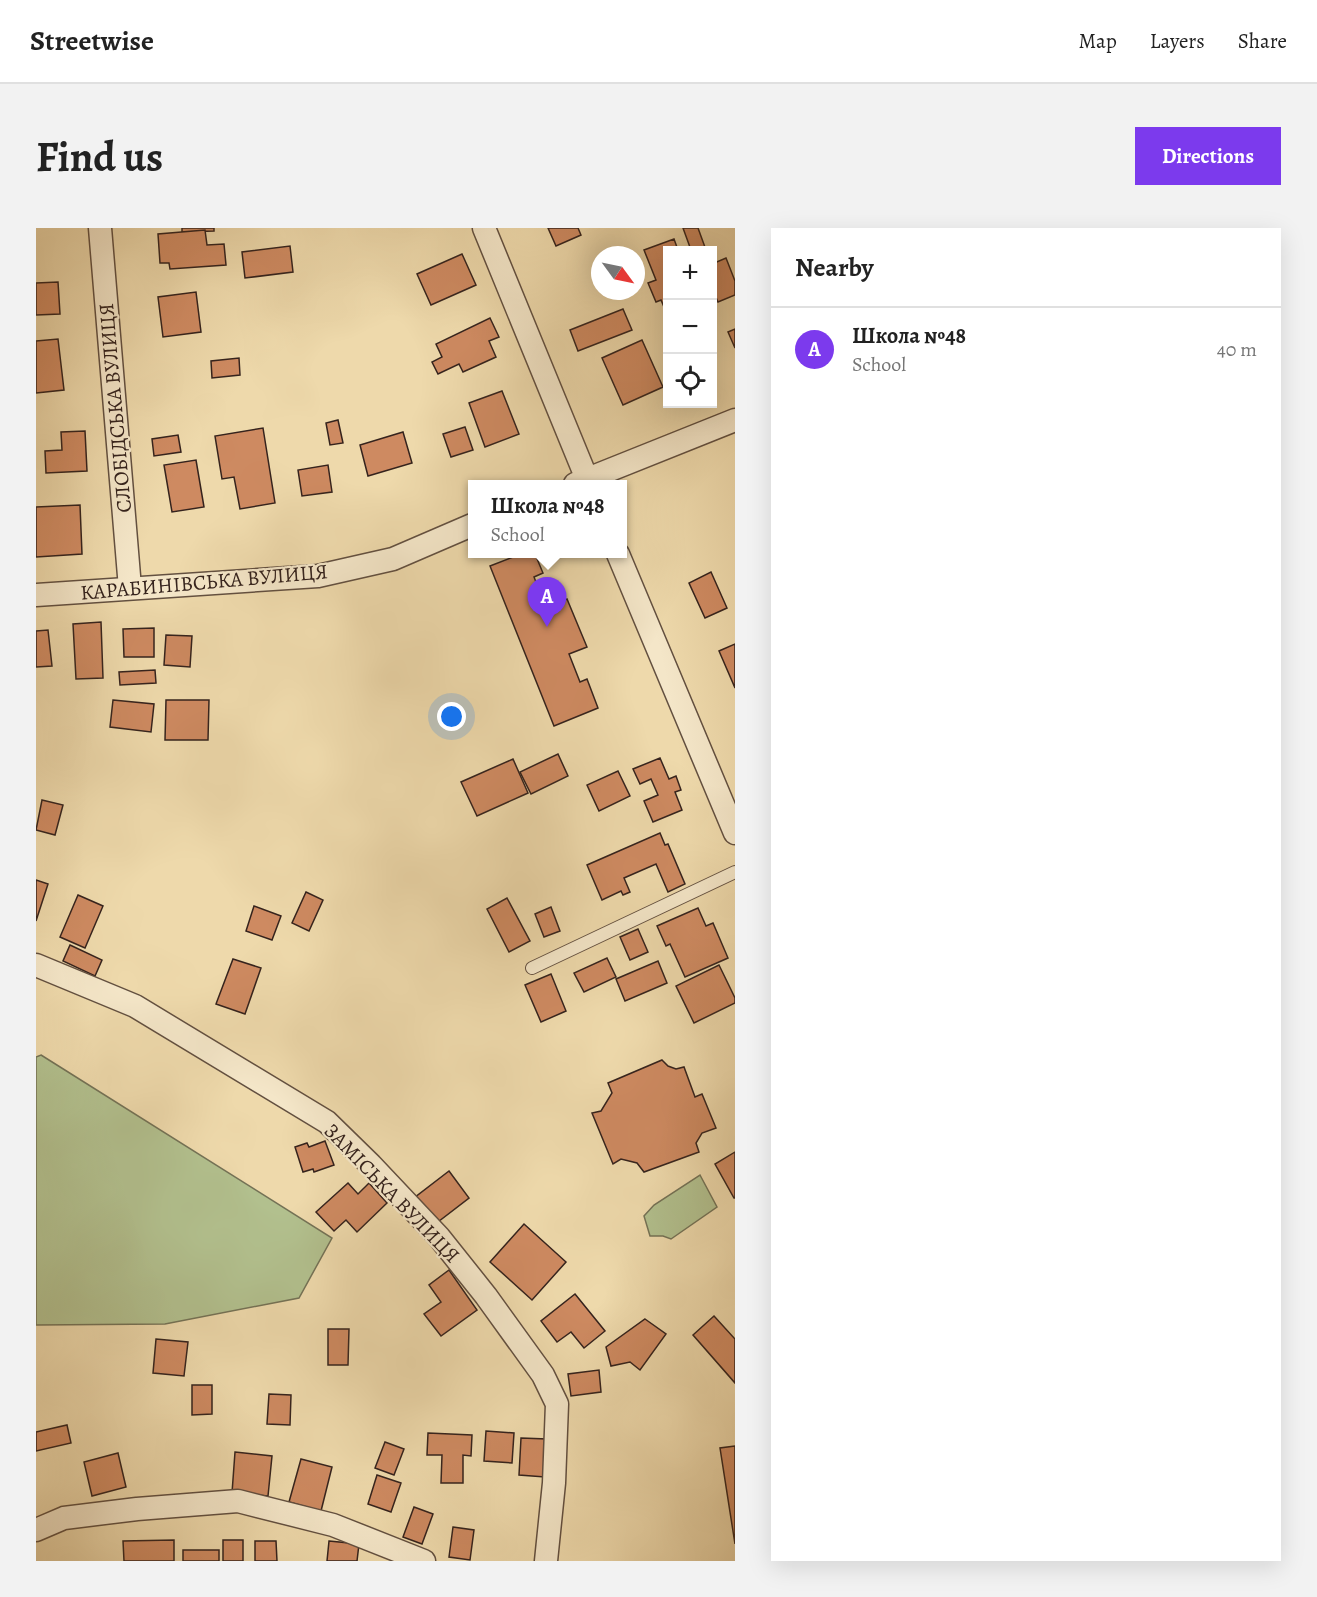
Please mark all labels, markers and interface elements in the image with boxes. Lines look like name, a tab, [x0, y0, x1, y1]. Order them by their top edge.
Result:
text: Streetwise	[30, 22, 154, 60]
text: Map	[1078, 27, 1117, 55]
text: Layers	[1150, 27, 1205, 55]
text: Share	[1238, 27, 1287, 55]
button: Directions	[1135, 127, 1281, 185]
text: Find us	[36, 128, 163, 185]
north arrow	[591, 246, 645, 300]
map controls	[663, 246, 717, 408]
button: +	[663, 246, 717, 300]
text: Nearby	[795, 250, 874, 285]
button: −	[663, 300, 717, 354]
street label: СЛОБІДСЬКА ВУЛИЦЯ	[92, 302, 138, 514]
text: Школа №48	[852, 321, 966, 351]
text: A	[808, 336, 821, 363]
text: 40 m	[1217, 336, 1257, 363]
text: School	[852, 351, 906, 378]
button: locate	[663, 354, 717, 408]
popup	[468, 480, 627, 558]
text: Школа №48	[490, 491, 605, 521]
text: School	[490, 521, 545, 548]
street label: КАРАБИНІВСЬКА ВУЛИЦЯ	[79, 557, 329, 607]
pin: A	[528, 578, 566, 627]
your location	[437, 702, 466, 731]
street label: ЗАМІСЬКА ВУЛИЦЯ	[318, 1117, 466, 1269]

